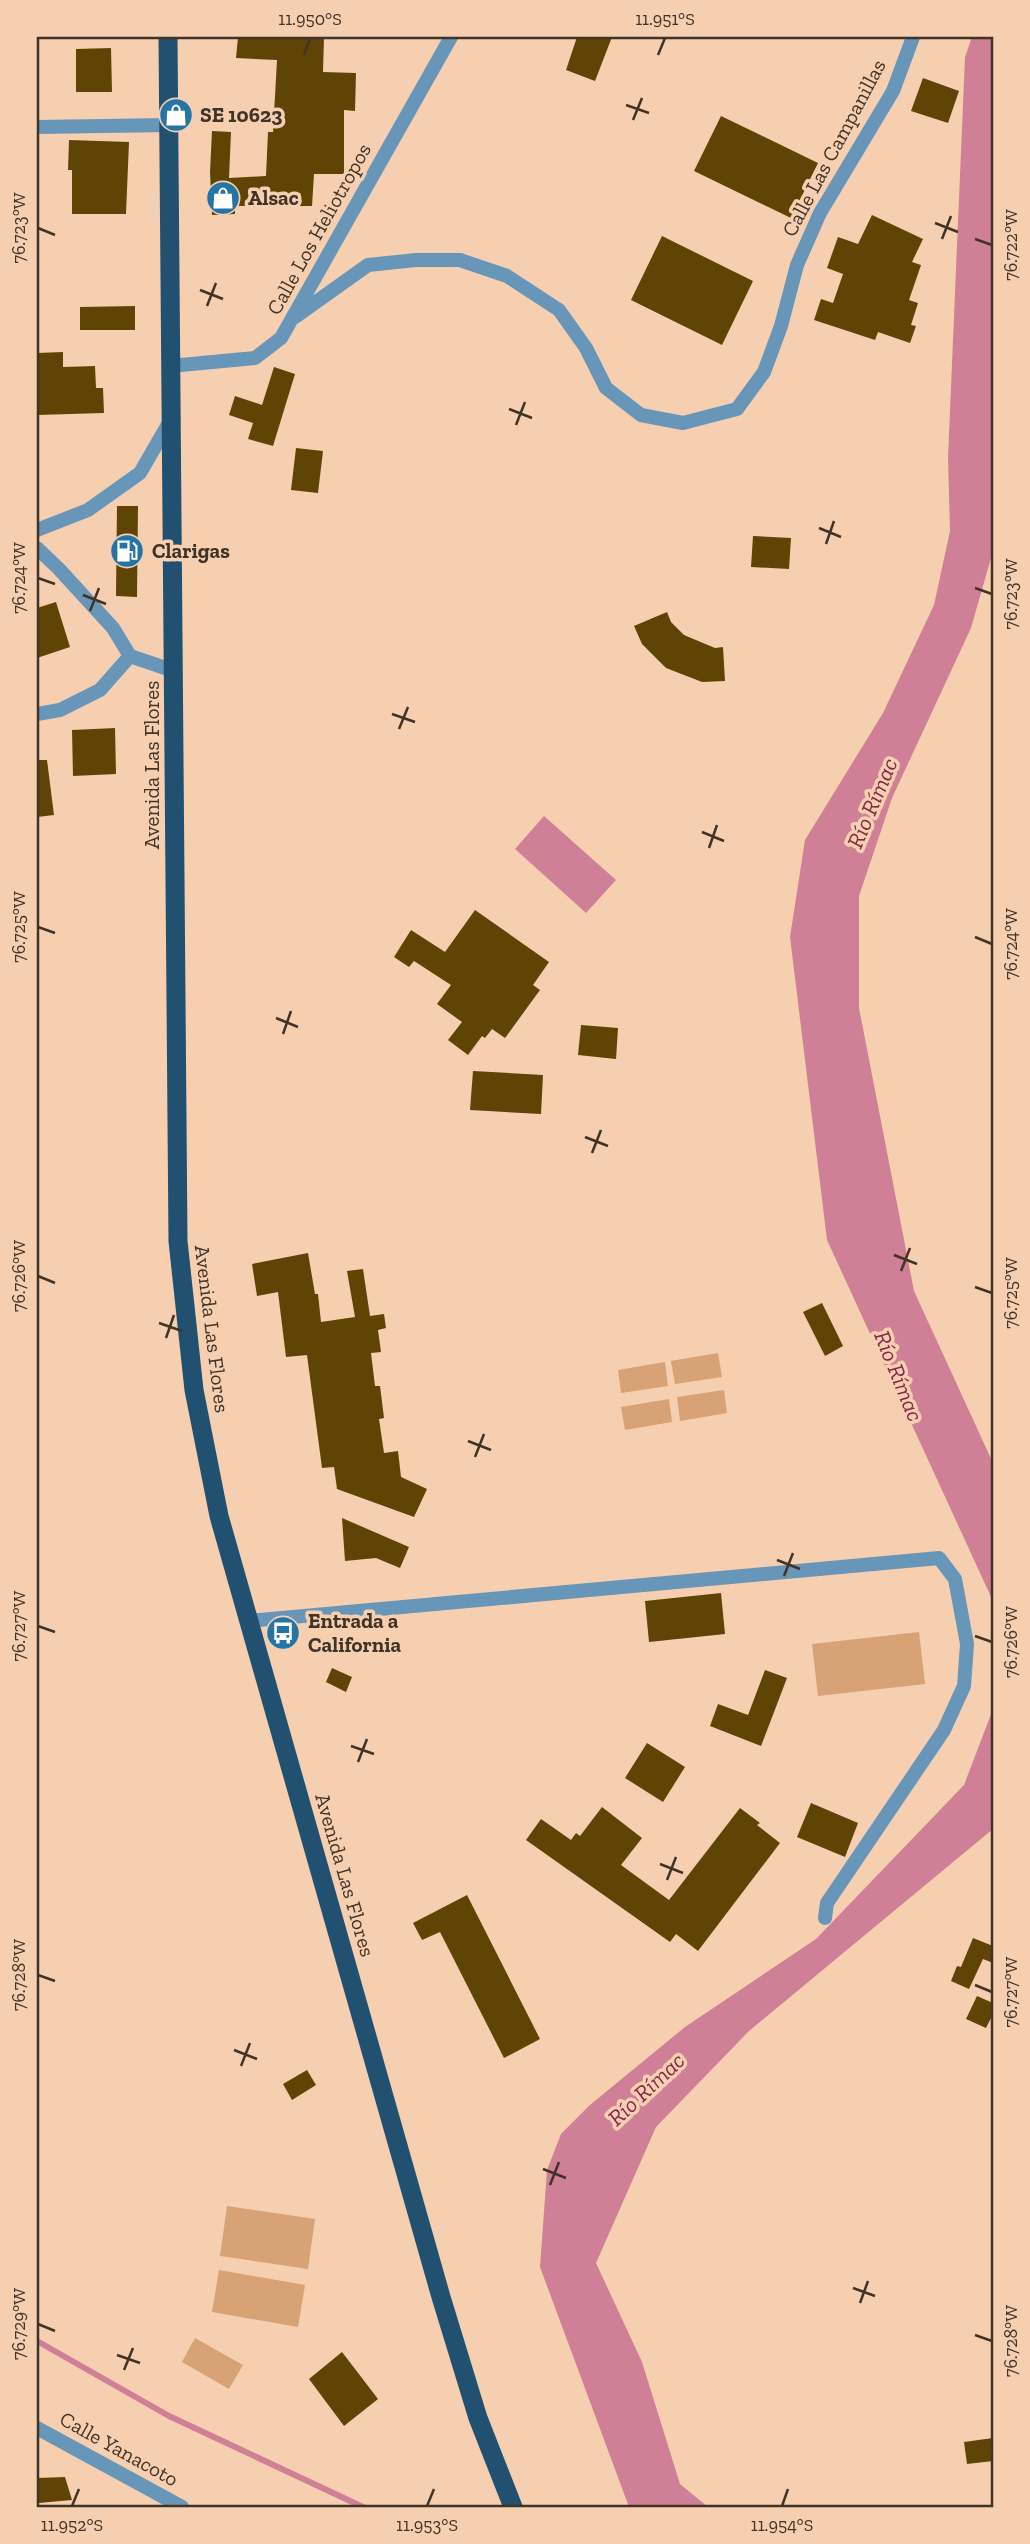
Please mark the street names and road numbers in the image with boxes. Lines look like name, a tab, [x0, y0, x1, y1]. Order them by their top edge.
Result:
street label: Calle Las Campanillas	[776, 55, 891, 241]
street label: Calle Los Heliotropos	[261, 139, 376, 319]
street label: Avenida Las Flores	[139, 681, 164, 849]
street label: Avenida Las Flores	[190, 1244, 235, 1414]
street label: Avenida Las Flores	[310, 1790, 381, 1959]
street label: Calle Yanacoto	[56, 2406, 183, 2491]

